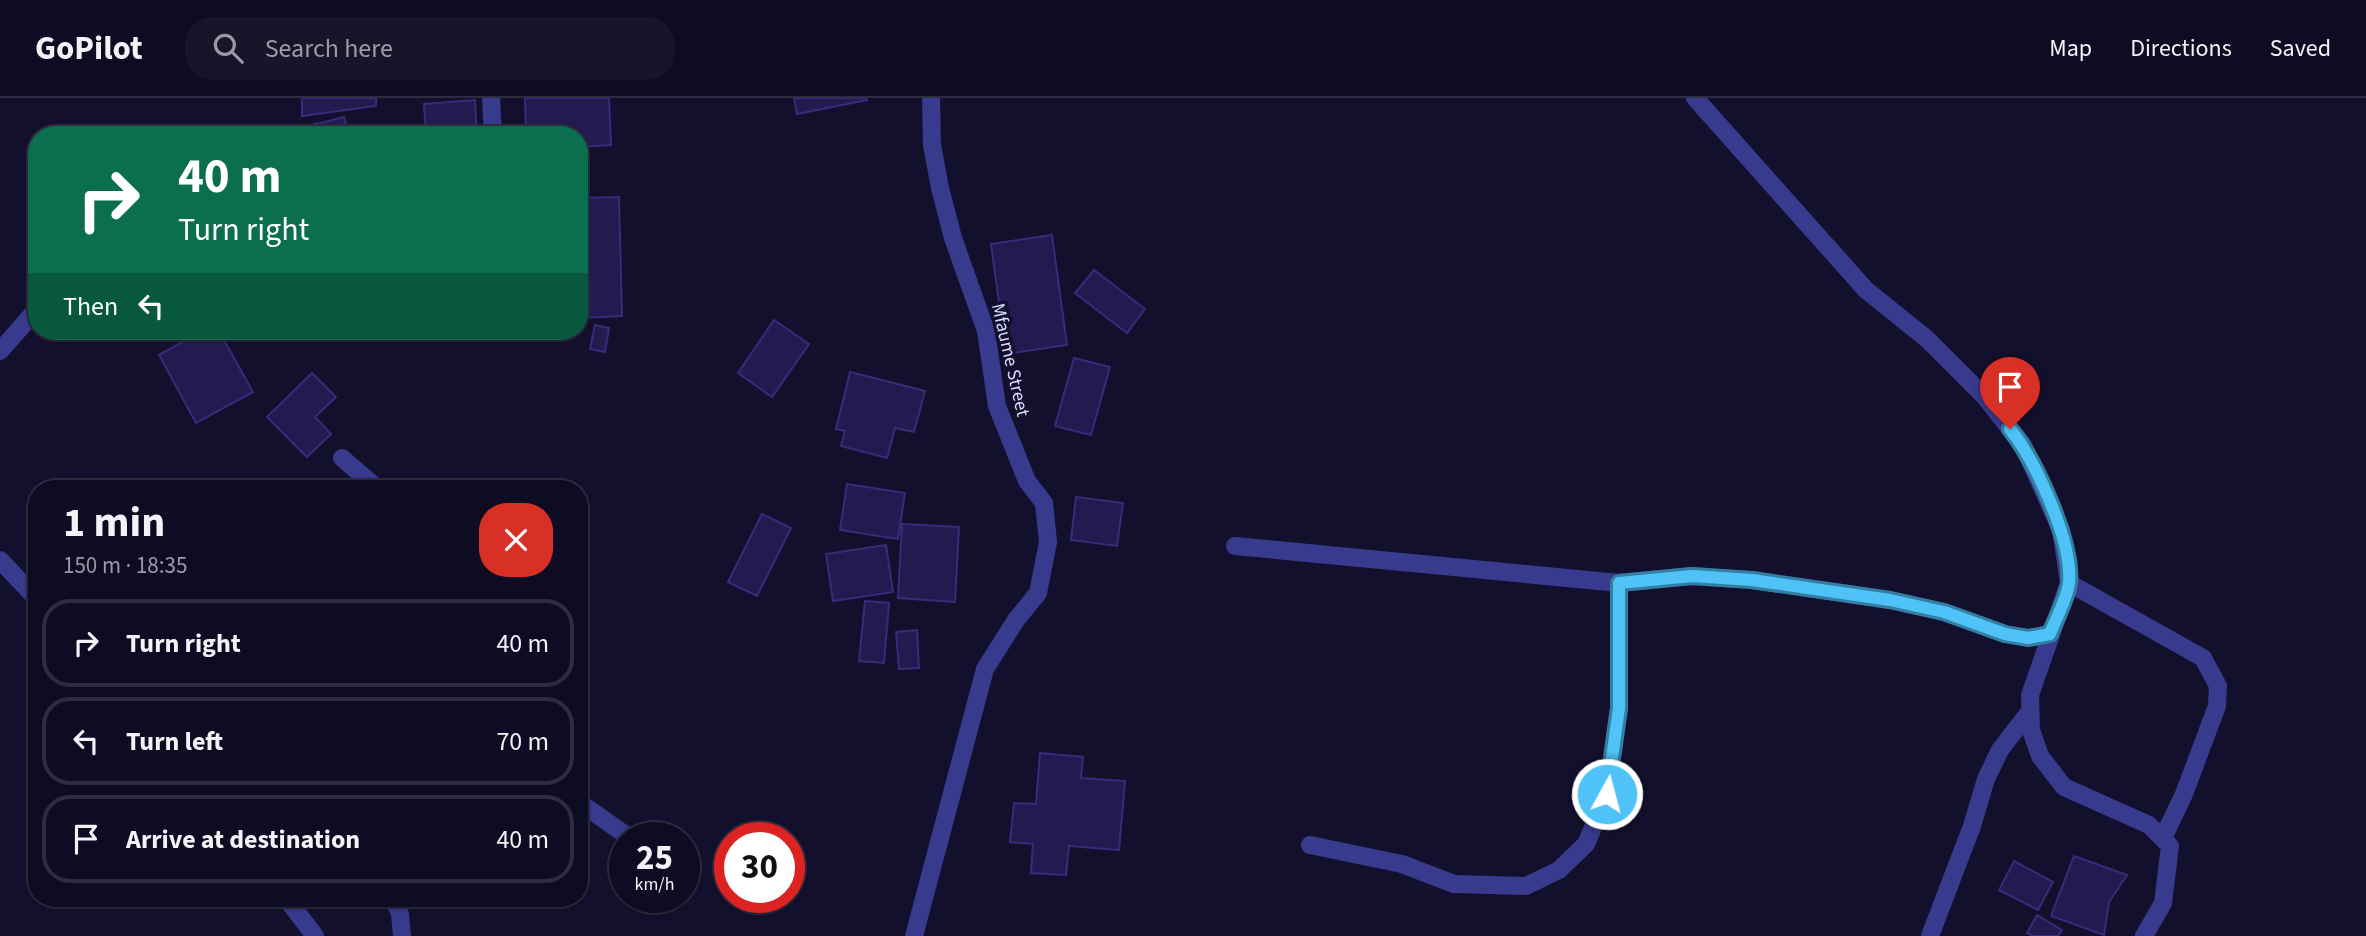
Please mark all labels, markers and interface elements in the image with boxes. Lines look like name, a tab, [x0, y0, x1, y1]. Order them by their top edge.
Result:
search box	[185, 17, 675, 80]
text: GoPilot	[35, 25, 143, 72]
icon: search	[209, 29, 247, 67]
text: Search here	[265, 30, 393, 67]
text: Map	[2049, 31, 2092, 66]
text: Directions	[2130, 31, 2232, 66]
text: Saved	[2270, 31, 2331, 66]
text: 40 m	[178, 142, 282, 212]
icon: right	[63, 154, 154, 245]
text: Turn right	[178, 207, 309, 253]
icon: left	[132, 287, 170, 325]
text: Then	[63, 288, 118, 325]
street label: Mfaume Street	[984, 301, 1036, 420]
pin	[1980, 357, 2040, 429]
icon: arrive	[1991, 368, 2029, 406]
text: 1 min	[63, 493, 165, 553]
button: close	[479, 503, 553, 577]
text: 150 m · 18:35	[63, 549, 187, 582]
icon: right	[67, 624, 105, 662]
text: Turn right	[126, 625, 241, 662]
text: 40 m	[496, 625, 549, 662]
icon: left	[67, 722, 105, 760]
text: Turn left	[126, 723, 223, 760]
text: 70 m	[496, 723, 549, 760]
position arrow	[1570, 757, 1644, 831]
icon: arrive	[67, 820, 105, 858]
text: Arrive at destination	[126, 821, 360, 858]
text: 40 m	[496, 821, 549, 858]
speed limit sign: 30	[714, 822, 805, 913]
text: 25	[636, 833, 673, 883]
text: km/h	[635, 872, 674, 897]

